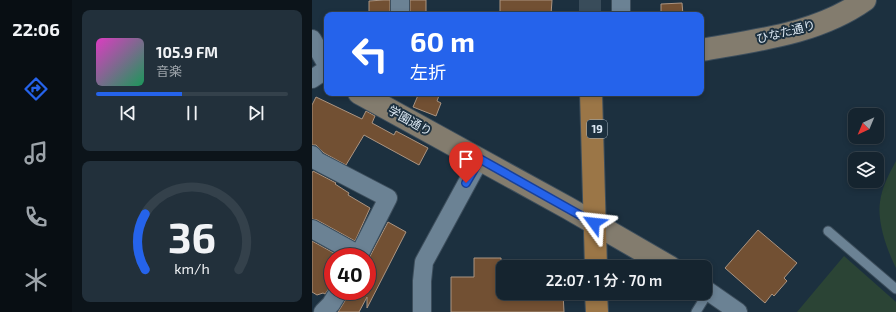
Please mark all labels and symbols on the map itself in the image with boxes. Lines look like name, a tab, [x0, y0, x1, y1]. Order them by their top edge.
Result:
street label: ひなた通り	[755, 17, 817, 45]
street label: 学園通り	[386, 102, 435, 138]
north arrow	[848, 108, 884, 144]
road number: 19	[587, 120, 607, 138]
pin	[449, 142, 483, 183]
position arrow	[573, 202, 615, 244]
speed limit sign: 40	[324, 248, 376, 300]

